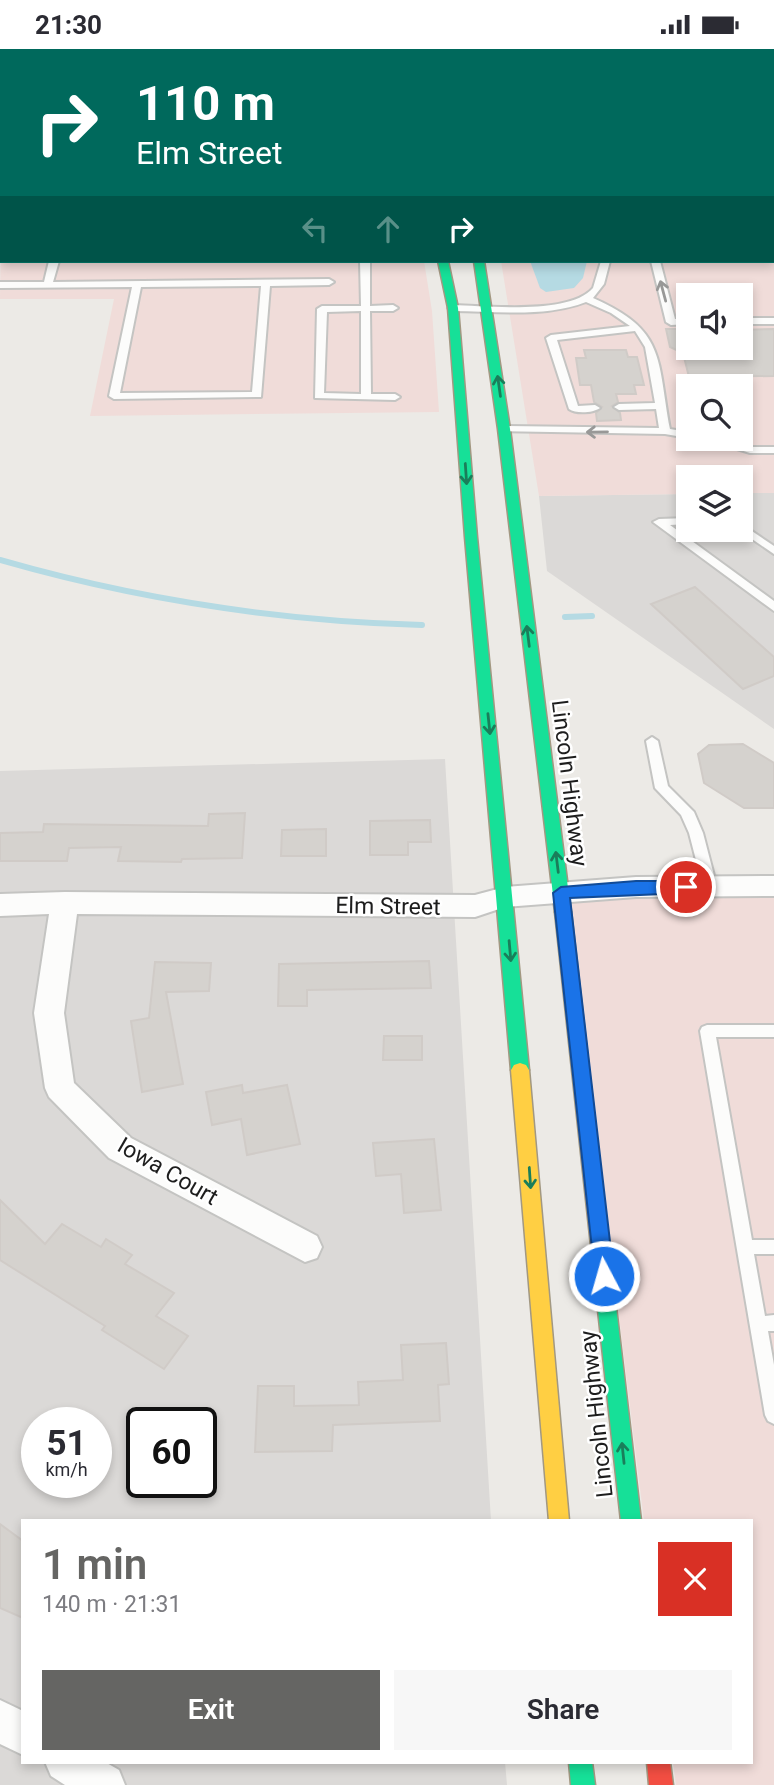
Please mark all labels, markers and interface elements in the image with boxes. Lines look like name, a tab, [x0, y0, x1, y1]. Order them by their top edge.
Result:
text: 21:30	[35, 10, 102, 40]
text: 110 m	[136, 75, 275, 132]
icon: right	[21, 77, 112, 168]
text: Elm Street	[136, 134, 282, 172]
icon: left	[296, 210, 334, 248]
icon: ahead	[369, 210, 407, 248]
icon: right	[442, 210, 480, 248]
one-way arrow	[656, 280, 669, 303]
map controls	[676, 283, 753, 542]
button: sound	[676, 283, 753, 360]
button: search	[676, 374, 753, 451]
one-way arrow	[492, 375, 505, 398]
one-way arrow	[585, 425, 608, 439]
one-way arrow	[460, 462, 473, 484]
button: layers	[676, 465, 753, 542]
one-way arrow	[522, 625, 535, 648]
street label: Lincoln Highway	[546, 698, 593, 868]
one-way arrow	[483, 713, 496, 735]
one-way arrow	[551, 851, 564, 873]
pin	[656, 857, 716, 917]
icon: arrive	[667, 868, 705, 906]
street label: Elm Street	[335, 892, 441, 921]
one-way arrow	[504, 939, 517, 962]
street label: Iowa Court	[113, 1132, 223, 1211]
one-way arrow	[524, 1166, 537, 1188]
position arrow	[567, 1239, 641, 1313]
street label: Lincoln Highway	[574, 1329, 619, 1499]
speed limit sign: 60	[126, 1407, 217, 1498]
text: 51	[46, 1423, 87, 1464]
one-way arrow	[616, 1442, 629, 1465]
text: km/h	[45, 1459, 88, 1480]
text: 1 min	[42, 1540, 147, 1589]
button: close	[658, 1542, 732, 1616]
text: 140 m · 21:31	[42, 1591, 181, 1618]
button: Exit	[42, 1670, 380, 1750]
button: Share	[394, 1670, 732, 1750]

